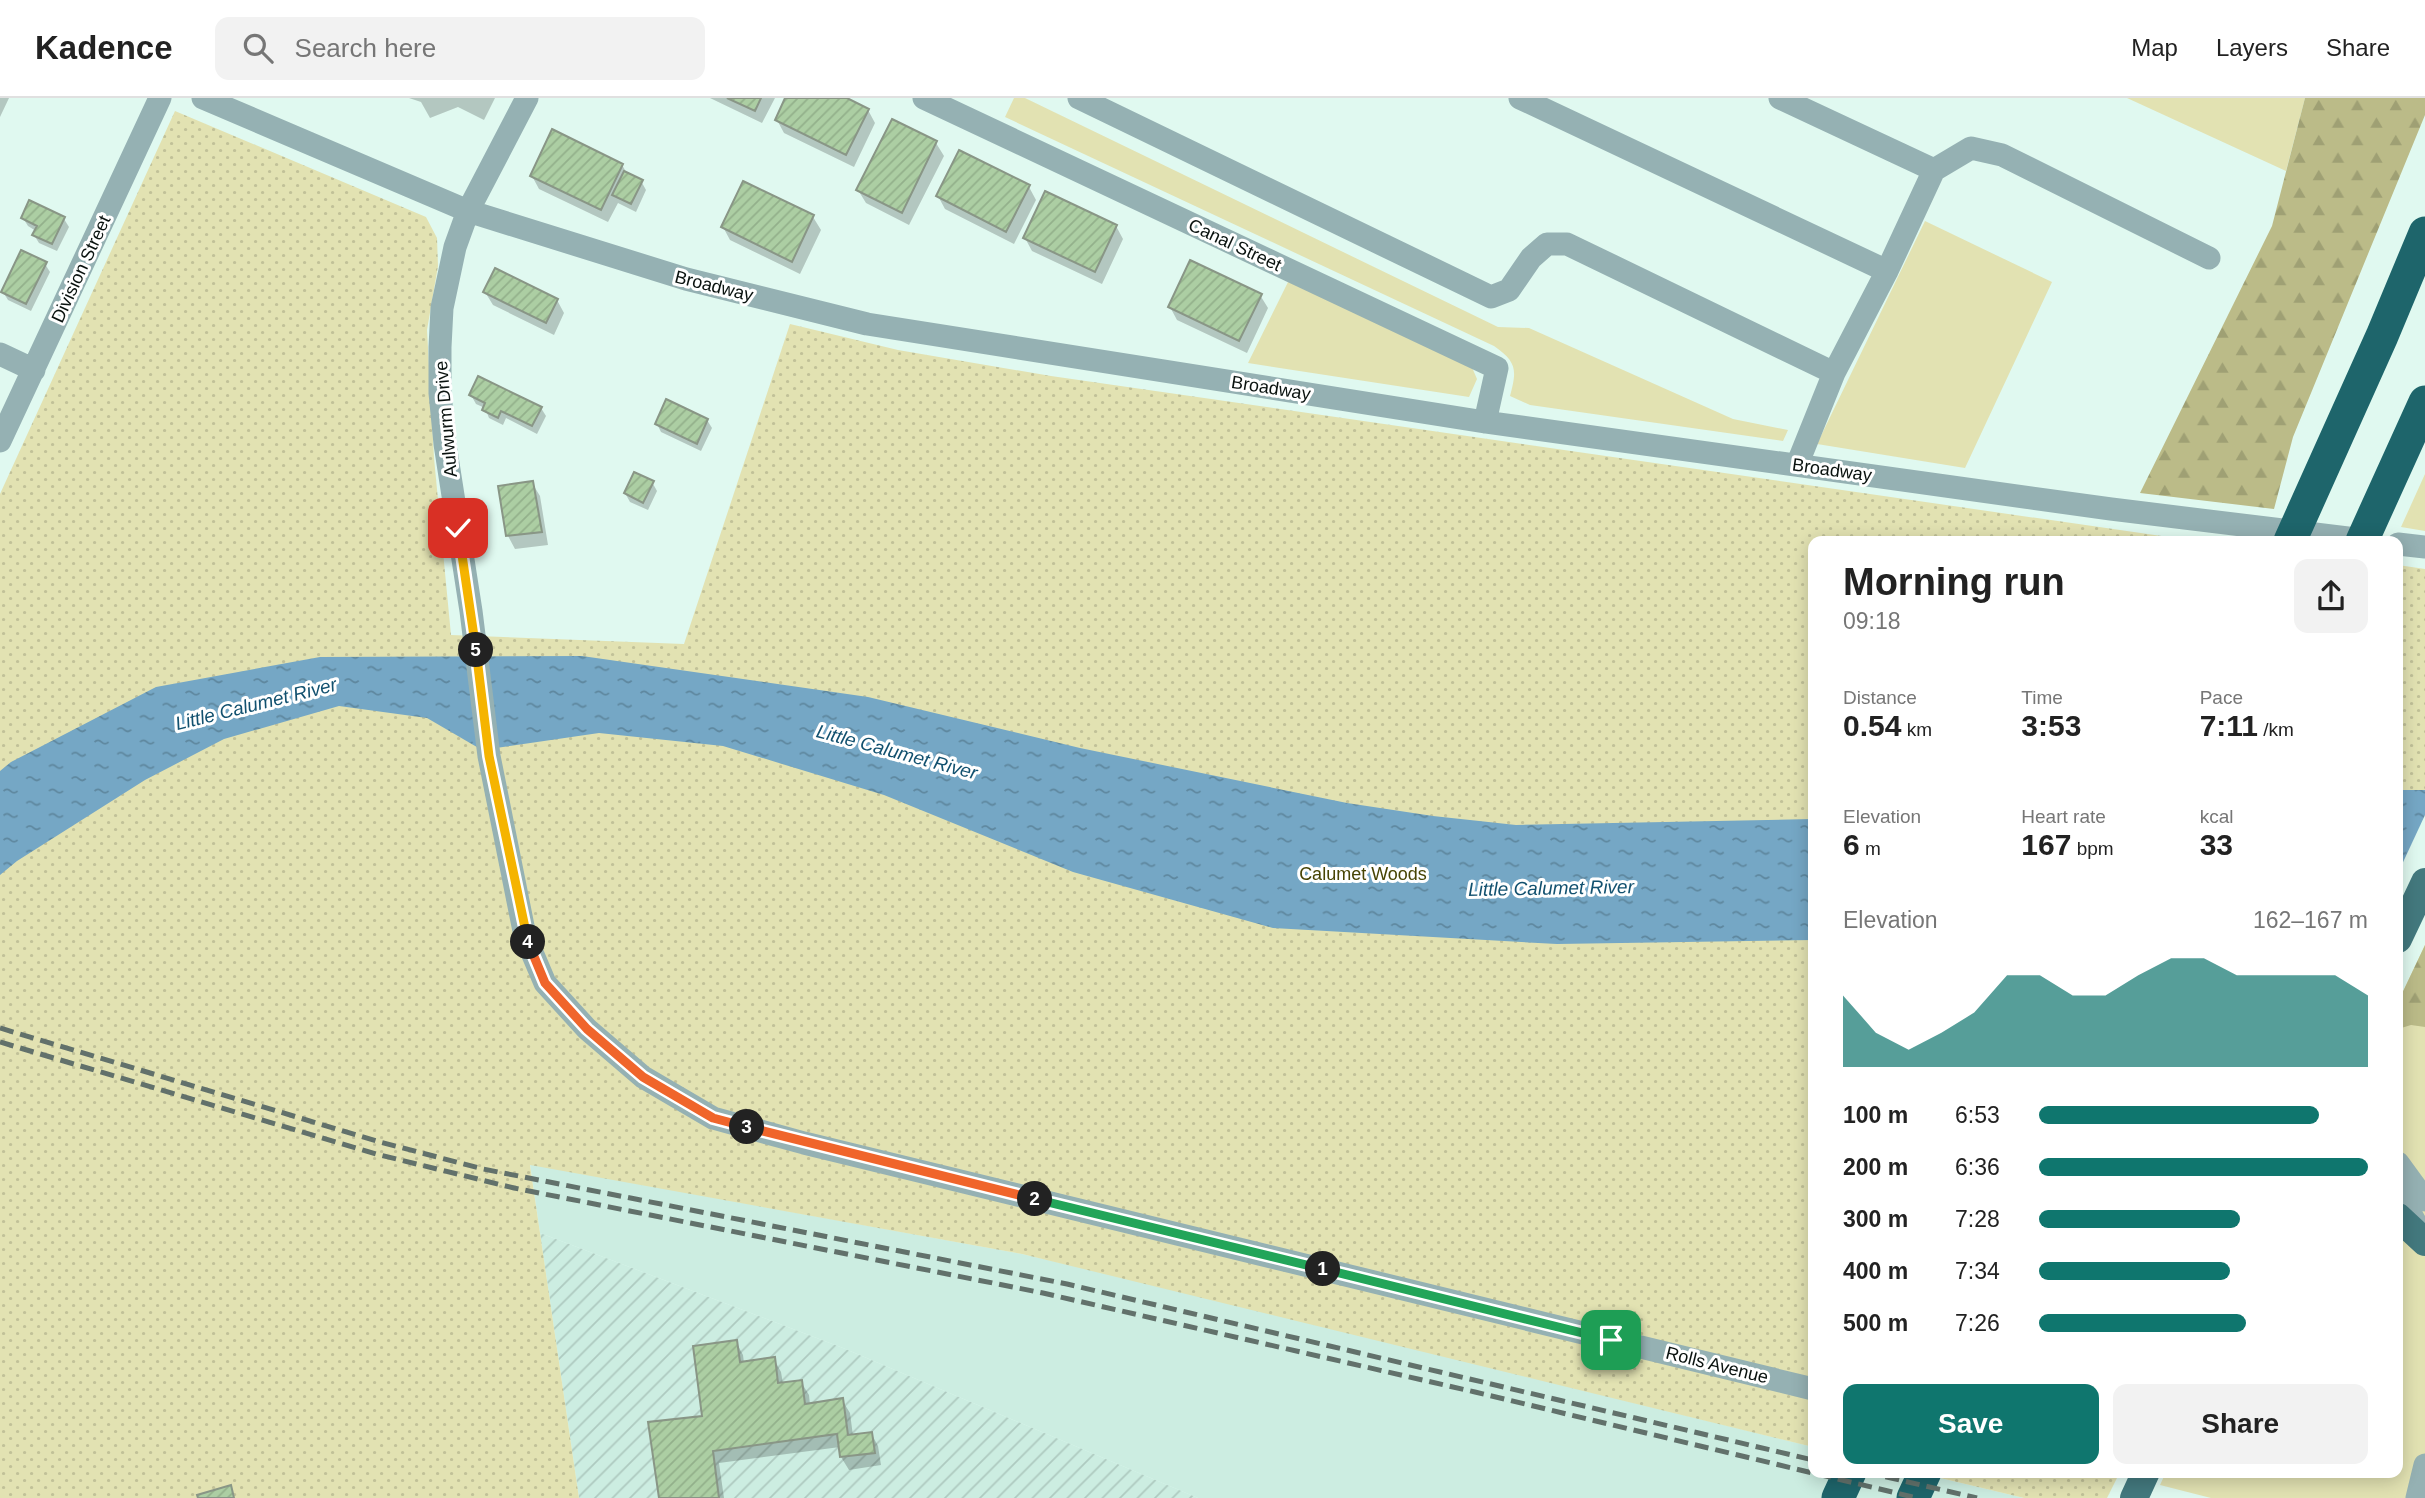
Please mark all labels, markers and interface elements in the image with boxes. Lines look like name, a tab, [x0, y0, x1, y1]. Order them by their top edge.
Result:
search box	[215, 17, 705, 80]
text: Kadence	[35, 29, 173, 66]
icon: search	[239, 29, 277, 67]
text: Search here	[295, 33, 436, 63]
text: Map	[2131, 34, 2178, 61]
text: Layers	[2216, 34, 2288, 61]
text: Share	[2326, 34, 2390, 61]
street label: Division Street	[47, 212, 115, 326]
street label: Canal Street	[1185, 215, 1285, 275]
street label: Broadway	[673, 267, 755, 305]
street label: Aulwurm Drive	[431, 360, 461, 478]
street label: Broadway	[1230, 372, 1312, 404]
street label: Broadway	[1791, 455, 1873, 485]
pin	[428, 498, 488, 558]
icon: check	[439, 509, 477, 547]
button: share	[2294, 559, 2368, 633]
text: Morning run	[1843, 561, 2065, 603]
text: 09:18	[1843, 608, 1901, 634]
pin: 5	[458, 632, 494, 668]
text: 5	[470, 639, 481, 660]
water label: Little Calumet River	[173, 674, 340, 734]
text: Distance	[1843, 687, 1917, 708]
text: Time	[2021, 687, 2063, 708]
text: Pace	[2200, 687, 2243, 708]
text: 0.54	[1843, 709, 1901, 742]
text: 3:53	[2021, 709, 2081, 742]
text: 7:11	[2200, 709, 2258, 742]
text: km	[1901, 719, 1932, 740]
text: /km	[2258, 719, 2294, 740]
water label: Little Calumet River	[814, 720, 980, 784]
text: Elevation	[1843, 806, 1921, 827]
text: Heart rate	[2021, 806, 2106, 827]
text: kcal	[2200, 806, 2233, 827]
text: 6	[1843, 828, 1860, 861]
text: 167	[2021, 828, 2071, 861]
text: 33	[2200, 828, 2233, 861]
text: m	[1860, 838, 1881, 859]
text: bpm	[2071, 838, 2114, 859]
park label: Calumet Woods	[1299, 864, 1427, 884]
water label: Little Calumet River	[1468, 876, 1635, 900]
text: Elevation	[1843, 907, 1938, 933]
text: 162–167 m	[2253, 907, 2368, 933]
pin: 4	[510, 924, 546, 960]
text: 4	[522, 931, 533, 952]
text: 100 m	[1843, 1102, 1908, 1128]
text: 6:53	[1955, 1102, 2000, 1128]
pin: 3	[730, 1110, 764, 1144]
text: 3	[741, 1116, 752, 1137]
text: 200 m	[1843, 1154, 1908, 1180]
text: 6:36	[1955, 1154, 2000, 1180]
pin: 2	[1018, 1182, 1052, 1216]
text: 2	[1029, 1188, 1040, 1209]
text: 300 m	[1843, 1206, 1908, 1232]
text: 7:28	[1955, 1206, 2000, 1232]
pin: 1	[1306, 1252, 1340, 1286]
text: 1	[1317, 1258, 1328, 1279]
text: 400 m	[1843, 1258, 1908, 1284]
text: 7:34	[1955, 1258, 2000, 1284]
pin	[1581, 1310, 1641, 1370]
text: 500 m	[1843, 1310, 1908, 1336]
text: 7:26	[1955, 1310, 2000, 1336]
icon: arrive	[1592, 1321, 1630, 1359]
street label: Rolls Avenue	[1664, 1343, 1770, 1387]
button: Save	[1843, 1384, 2099, 1464]
button: Share	[2113, 1384, 2368, 1464]

